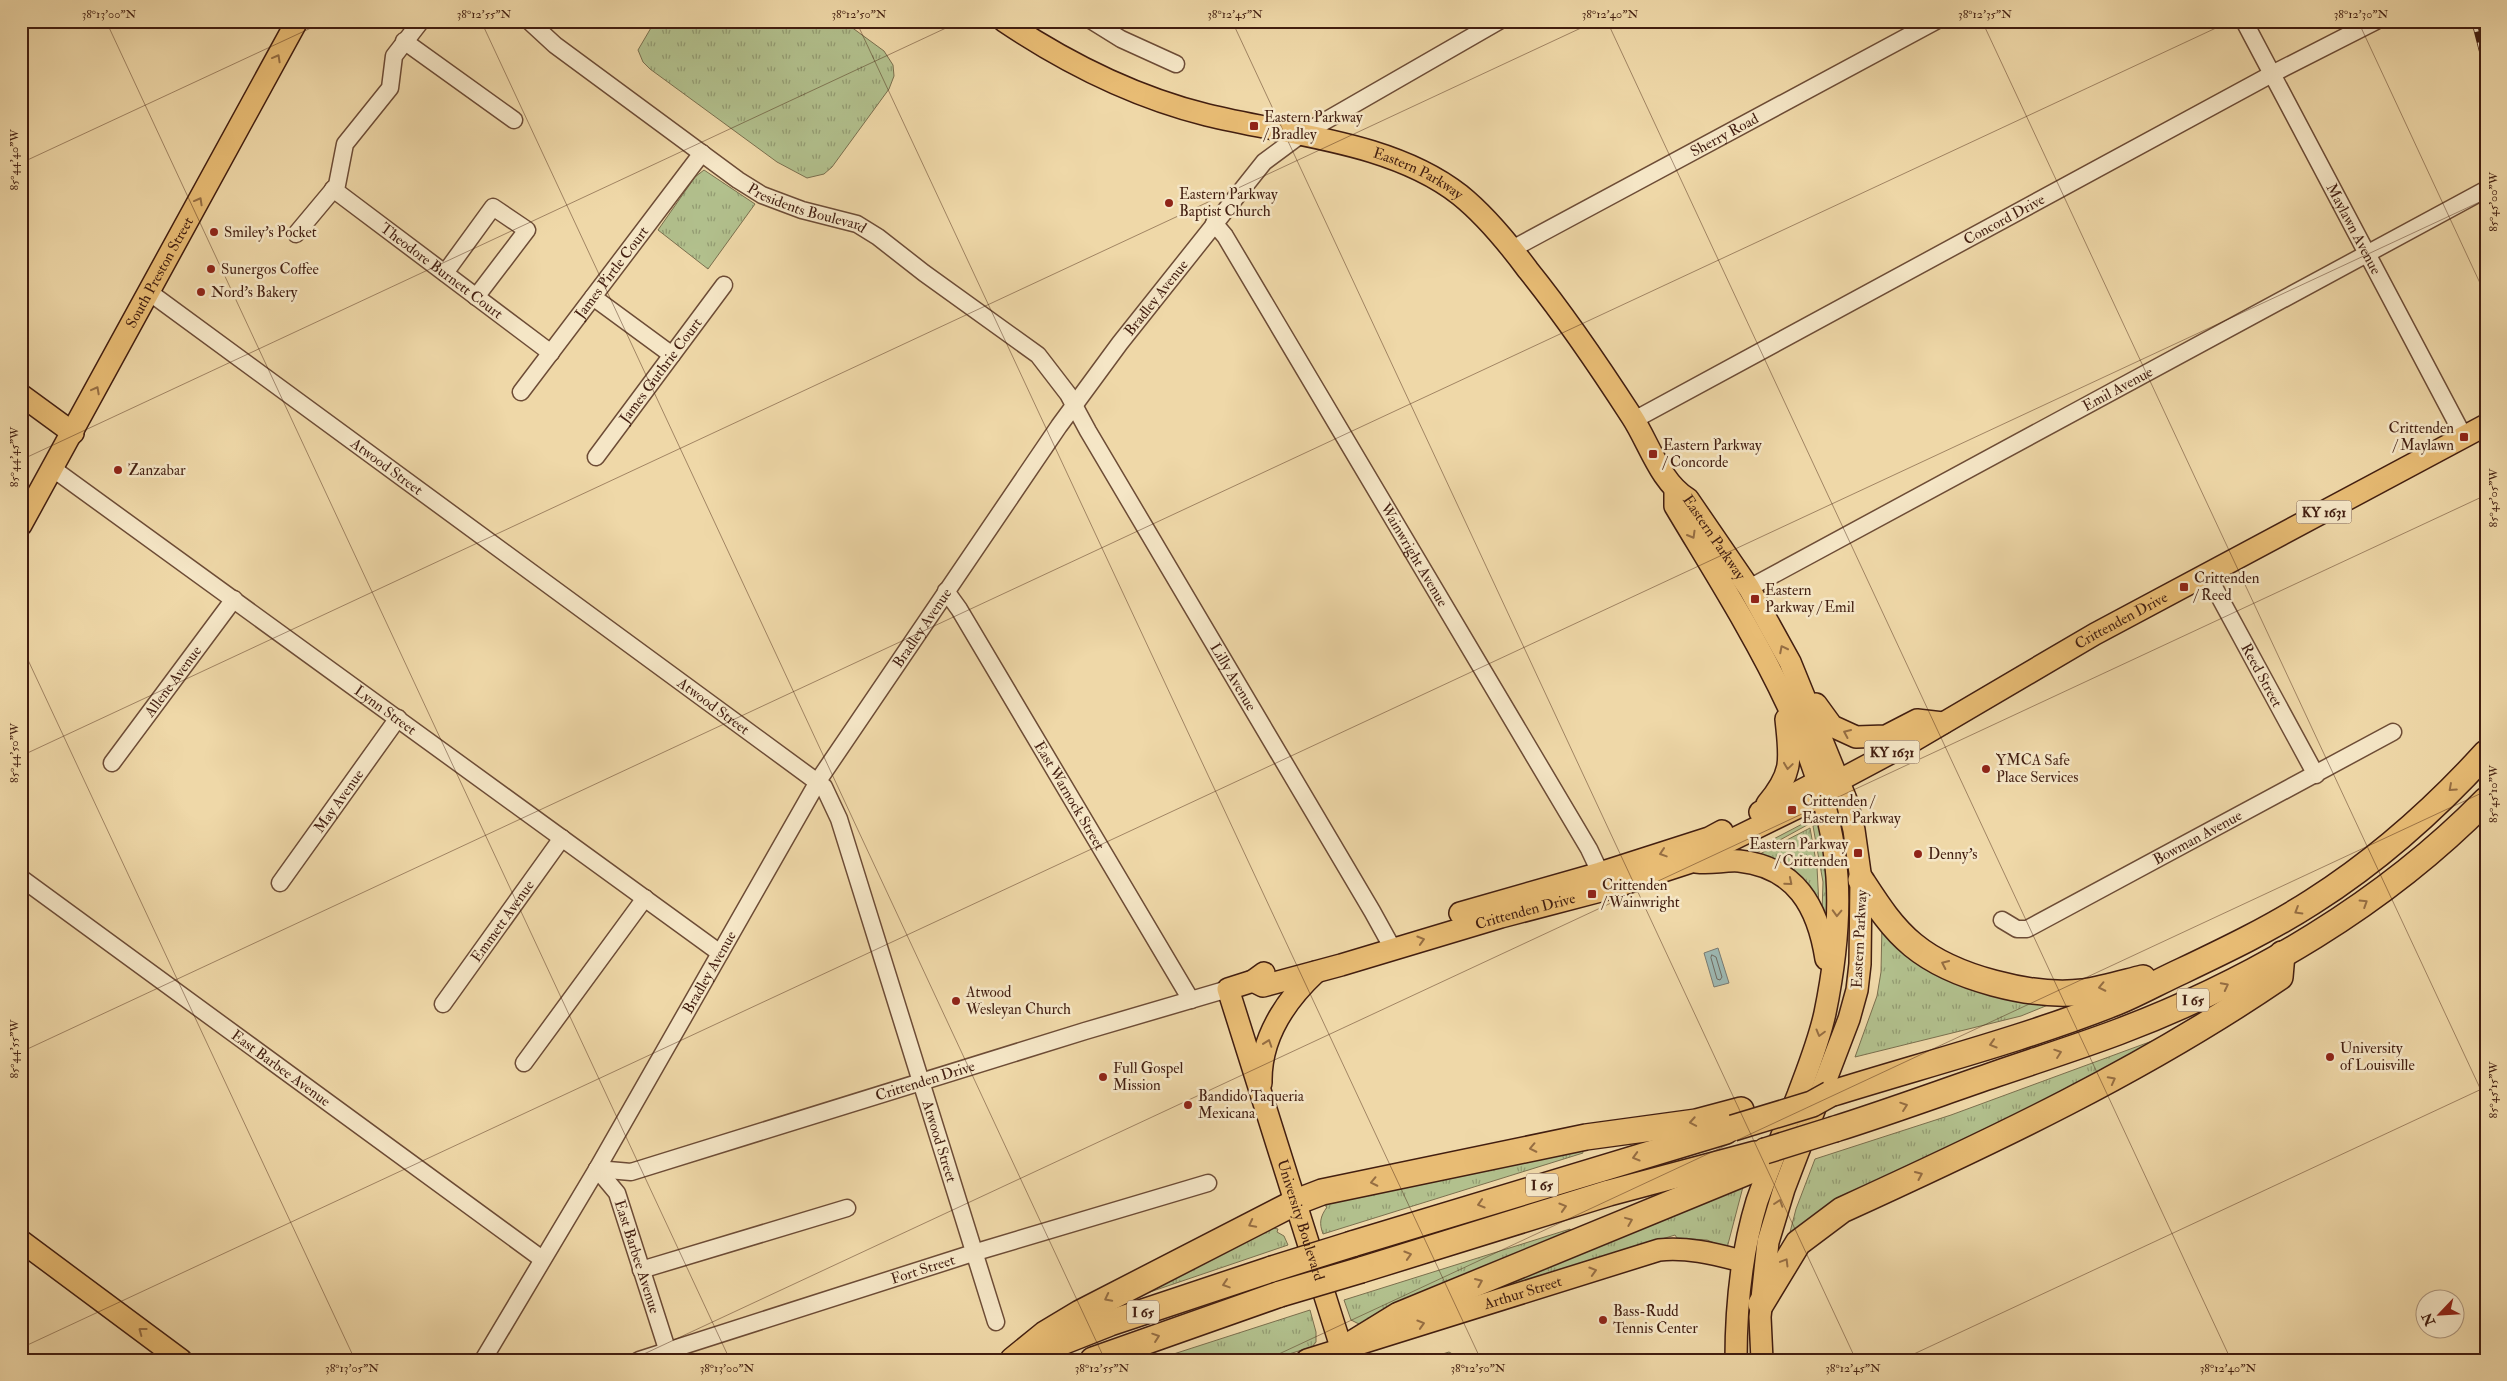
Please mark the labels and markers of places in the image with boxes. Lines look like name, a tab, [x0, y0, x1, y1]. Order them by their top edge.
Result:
place label: Eastern Parkway / Bradley	[1263, 108, 1363, 144]
marker: Eastern Parkway / Bradley	[1248, 120, 1260, 132]
place label: Eastern Parkway Baptist Church	[1179, 185, 1278, 222]
marker: Eastern Parkway Baptist Church	[1163, 197, 1175, 209]
place label: Smiley's Pocket	[224, 223, 317, 242]
marker: Smiley's Pocket	[208, 226, 220, 238]
place label: Sunergos Coffee	[221, 260, 319, 279]
marker: Sunergos Coffee	[205, 263, 217, 275]
place label: Nord's Bakery	[211, 283, 298, 302]
marker: Nord's Bakery	[195, 286, 207, 298]
place label: Crittenden / Maylawn	[2389, 419, 2454, 455]
marker: Crittenden / Maylawn	[2458, 431, 2470, 443]
place label: Eastern Parkway / Concorde	[1662, 436, 1762, 472]
marker: Eastern Parkway / Concorde	[1647, 448, 1659, 460]
place label: Zanzabar	[128, 461, 186, 480]
marker: Zanzabar	[112, 464, 124, 476]
place label: Crittenden / Reed	[2193, 569, 2260, 605]
place label: Eastern Parkway / Emil	[1765, 581, 1855, 617]
marker: Crittenden / Reed	[2178, 581, 2190, 593]
marker: Eastern Parkway / Emil	[1749, 593, 1761, 605]
place label: YMCA Safe Place Services	[1996, 751, 2078, 787]
marker: YMCA Safe Place Services	[1980, 763, 1992, 775]
place label: Crittenden / Eastern Parkway	[1802, 792, 1901, 828]
marker: Crittenden / Eastern Parkway	[1786, 804, 1798, 816]
place label: Eastern Parkway / Crittenden	[1749, 835, 1848, 871]
place label: Denny's	[1928, 845, 1977, 864]
marker: Eastern Parkway / Crittenden	[1852, 847, 1864, 859]
marker: Denny's	[1912, 848, 1924, 860]
place label: Crittenden / Wainwright	[1601, 876, 1680, 912]
marker: Crittenden / Wainwright	[1586, 888, 1598, 900]
place label: Atwood Wesleyan Church	[965, 983, 1071, 1019]
marker: Atwood Wesleyan Church	[950, 995, 962, 1007]
place label: University of Louisville	[2340, 1039, 2415, 1075]
marker: University of Louisville	[2324, 1051, 2336, 1063]
place label: Full Gospel Mission	[1113, 1059, 1183, 1095]
marker: Full Gospel Mission	[1097, 1071, 1109, 1083]
place label: Bandido Taqueria Mexicana	[1198, 1087, 1305, 1123]
marker: Bandido Taqueria Mexicana	[1182, 1099, 1194, 1111]
place label: Bass-Rudd Tennis Center	[1613, 1302, 1698, 1338]
marker: Bass-Rudd Tennis Center	[1597, 1314, 1609, 1326]

